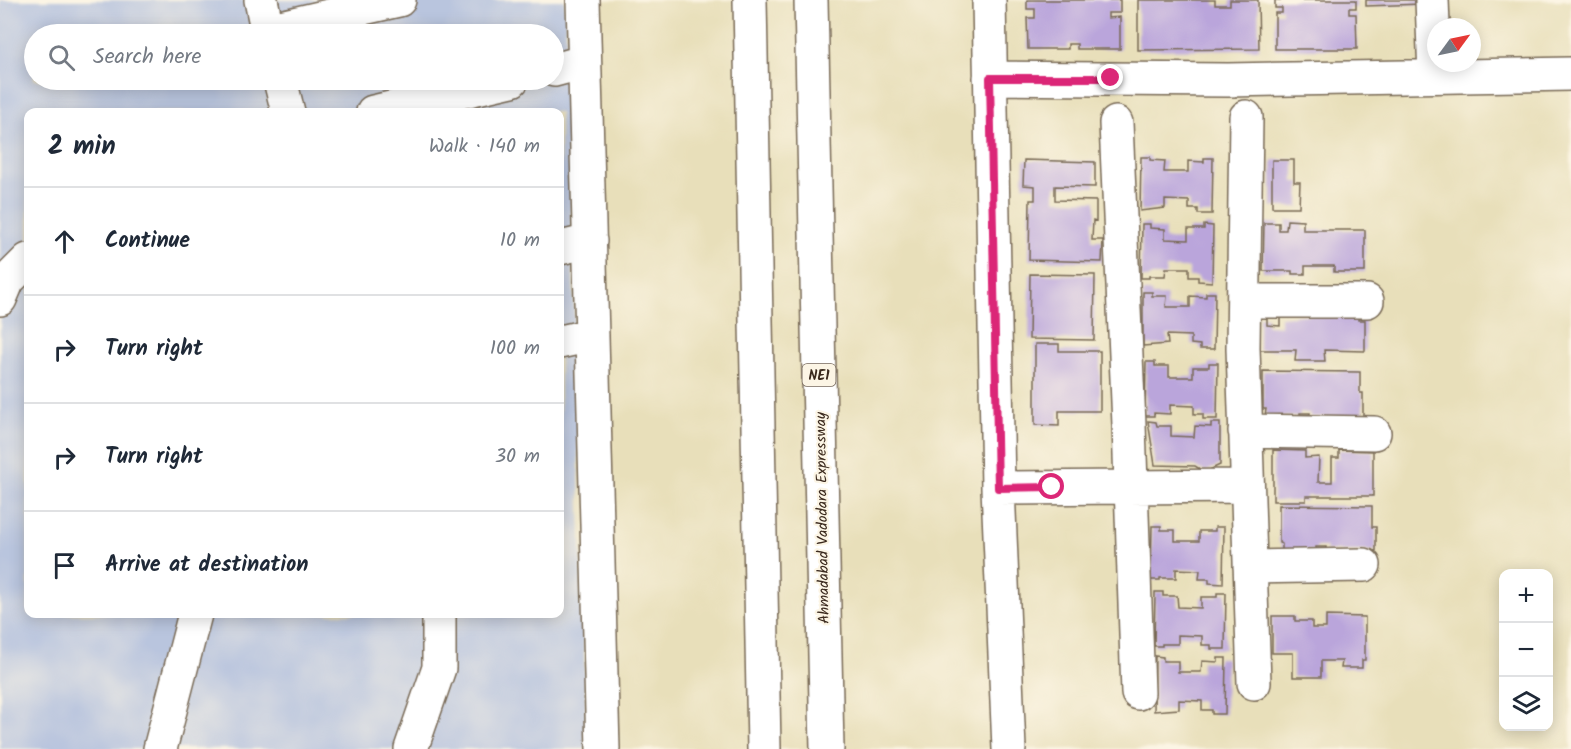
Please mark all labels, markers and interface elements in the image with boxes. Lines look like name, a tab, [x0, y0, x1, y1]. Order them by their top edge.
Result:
north arrow	[1427, 18, 1481, 72]
search box	[24, 24, 564, 90]
text: Search here	[93, 40, 201, 75]
icon: search	[45, 41, 78, 74]
route end	[1097, 64, 1123, 90]
text: 2 min	[48, 126, 116, 168]
text: Walk · 140 m	[429, 131, 540, 163]
text: Continue	[105, 224, 190, 259]
icon: ahead	[48, 225, 81, 258]
text: 10 m	[500, 225, 540, 257]
text: Turn right	[105, 332, 203, 367]
icon: right	[48, 333, 81, 366]
text: 100 m	[490, 333, 540, 365]
road number: NE1	[802, 364, 836, 386]
street label: Ahmadabad Vadodara Expressway	[809, 411, 837, 624]
text: Turn right	[105, 440, 203, 475]
icon: right	[48, 441, 81, 474]
text: 30 m	[495, 441, 540, 473]
route start	[1038, 473, 1064, 499]
text: Arrive at destination	[105, 548, 308, 583]
icon: arrive	[48, 549, 81, 582]
map controls	[1499, 569, 1553, 731]
button: +	[1499, 569, 1553, 623]
button: −	[1499, 623, 1553, 677]
button: layers	[1499, 677, 1553, 731]

